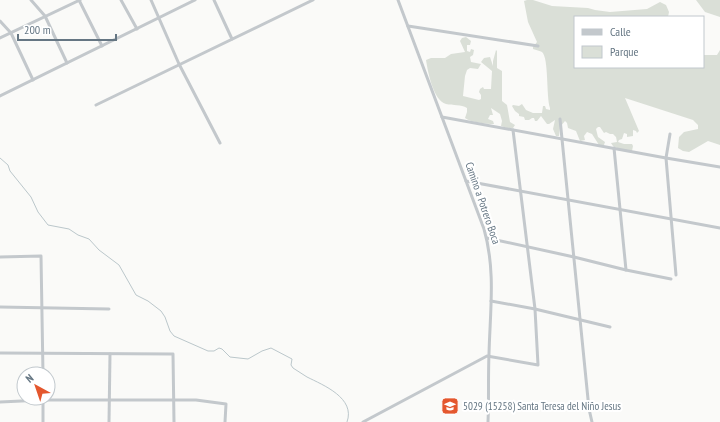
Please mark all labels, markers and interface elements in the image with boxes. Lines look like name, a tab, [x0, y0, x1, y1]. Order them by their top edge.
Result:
scale bar	[18, 16, 116, 42]
legend	[574, 16, 704, 68]
text: 200 m	[24, 22, 51, 37]
text: Calle	[610, 24, 631, 39]
text: Parque	[610, 44, 639, 59]
street label: Camino a Potrero Boca	[462, 160, 504, 246]
north arrow	[16, 366, 56, 406]
text: N	[23, 371, 36, 386]
school or university icon: 5029 (15258) Santa Teresa del Niño Jesus	[440, 396, 460, 416]
place label: 5029 (15258) Santa Teresa del Niño Jesus	[463, 399, 621, 413]

